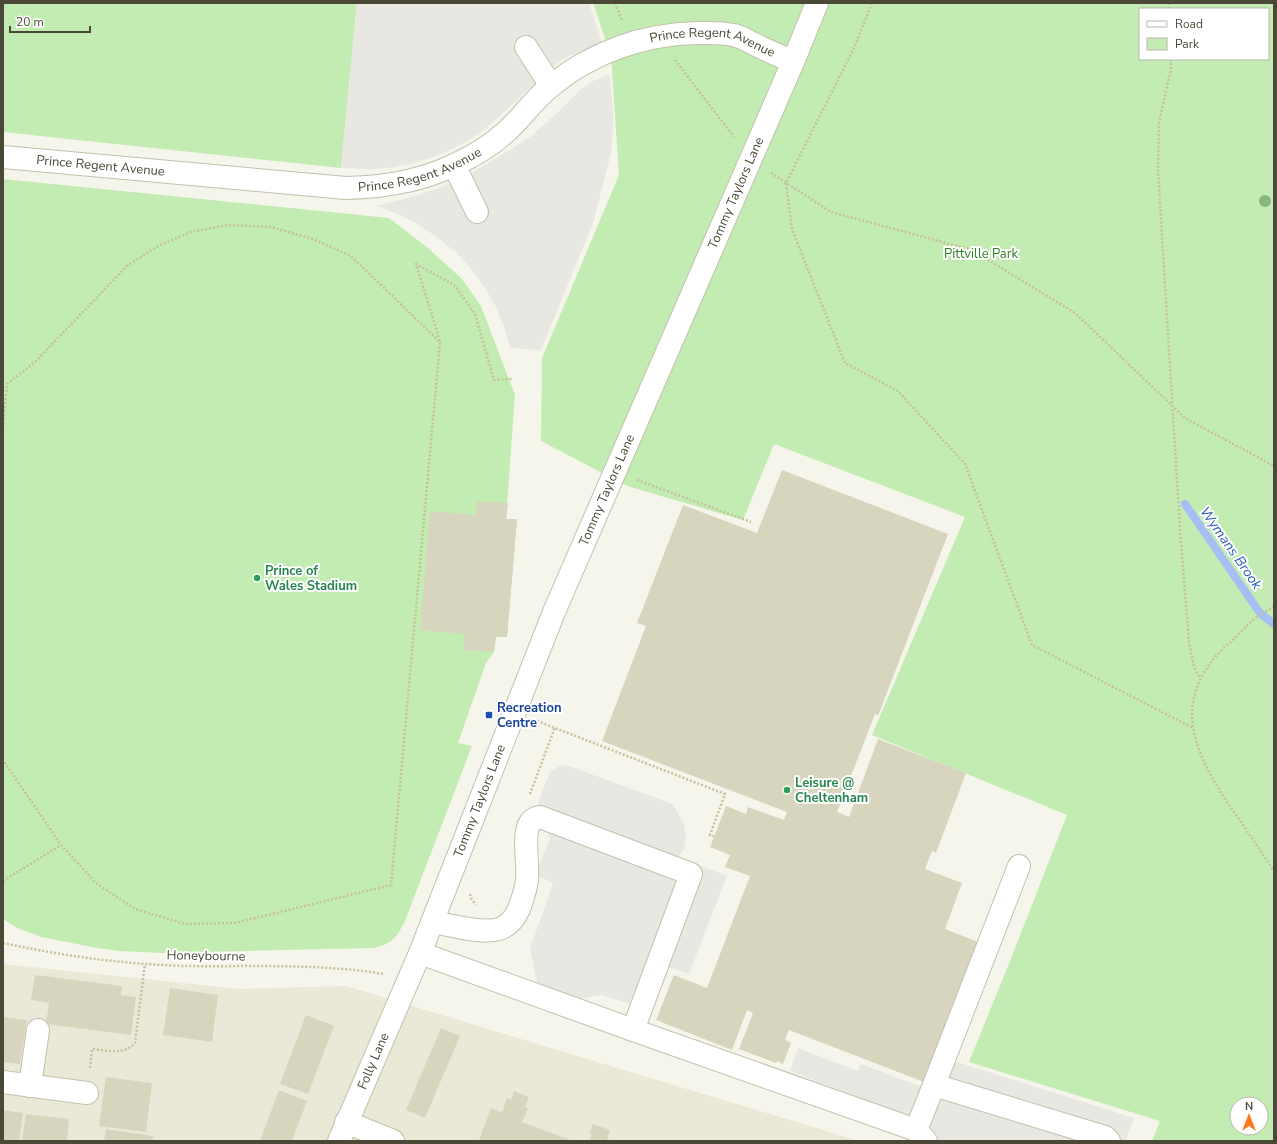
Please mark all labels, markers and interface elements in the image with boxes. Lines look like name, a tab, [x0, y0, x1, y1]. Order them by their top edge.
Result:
scale bar	[10, 8, 90, 34]
legend	[1139, 8, 1269, 60]
text: 20 m	[16, 14, 44, 30]
text: Road	[1175, 16, 1203, 32]
street label: Prince Regent Avenue	[648, 24, 778, 62]
text: Park	[1175, 36, 1200, 52]
street label: Tommy Taylors Lane	[704, 134, 768, 252]
street label: Prince Regent Avenue	[358, 143, 485, 197]
street label: Prince Regent Avenue	[36, 151, 166, 181]
park label: Pittville Park	[944, 245, 1018, 263]
street label: Tommy Taylors Lane	[575, 431, 639, 549]
water label: Wymans Brook	[1195, 503, 1267, 594]
place label: Prince of Wales Stadium	[265, 562, 357, 595]
marker: Prince of Wales Stadium	[252, 573, 262, 583]
place label: Recreation Centre	[497, 699, 561, 732]
marker: Recreation Centre	[484, 710, 494, 720]
street label: Tommy Taylors Lane	[449, 742, 510, 860]
place label: Leisure @ Cheltenham	[795, 774, 868, 807]
marker: Leisure @ Cheltenham	[782, 785, 792, 795]
street label: Honeybourne	[166, 946, 246, 966]
street label: Folly Lane	[353, 1030, 394, 1092]
north arrow	[1229, 1096, 1269, 1136]
text: N	[1245, 1099, 1253, 1114]

